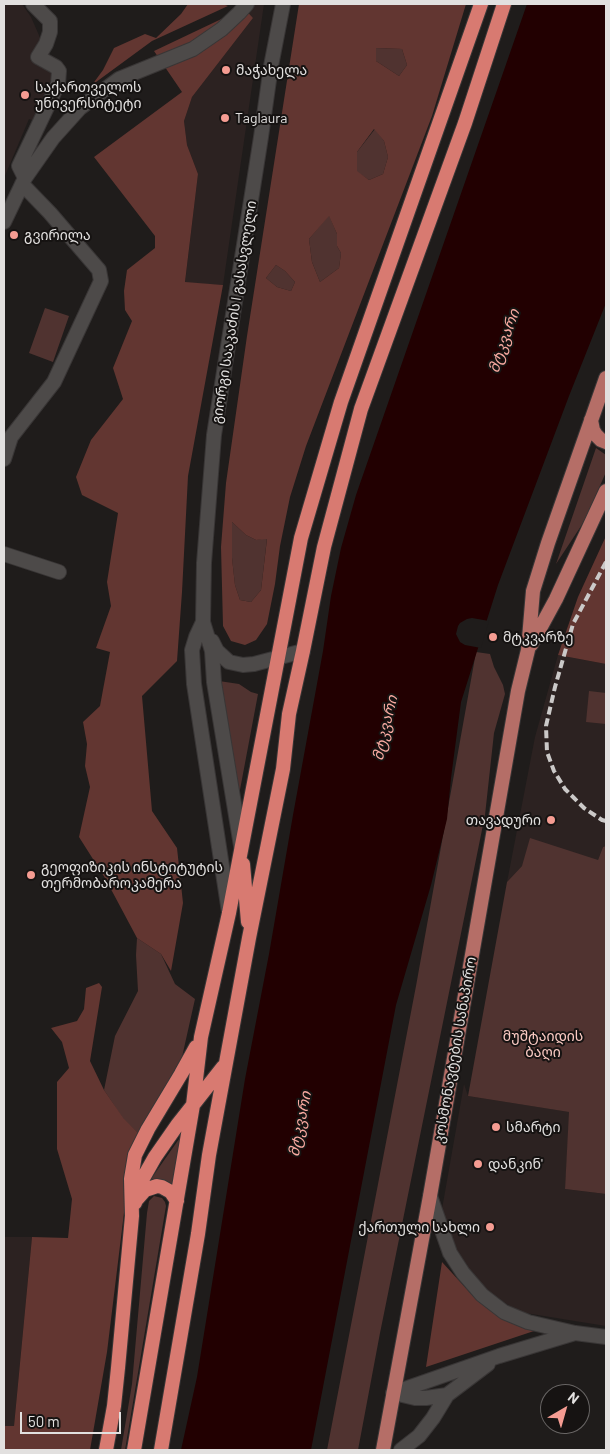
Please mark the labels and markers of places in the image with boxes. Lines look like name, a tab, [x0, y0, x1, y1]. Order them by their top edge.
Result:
place label: მაჭახელა	[236, 62, 307, 78]
marker: მაჭახელა	[220, 64, 232, 76]
place label: საქართველოს უნივერსიტეტი	[35, 79, 142, 111]
marker: საქართველოს უნივერსიტეტი	[19, 89, 31, 101]
place label: Taglaura	[235, 110, 287, 126]
marker: Taglaura	[219, 112, 231, 124]
place label: გვირილა	[24, 227, 91, 243]
marker: გვირილა	[8, 229, 20, 241]
place label: მტკვარზე	[503, 629, 573, 645]
marker: მტკვარზე	[487, 631, 499, 643]
place label: თავადური	[466, 812, 541, 828]
marker: თავადური	[545, 814, 557, 826]
place label: გეოფიზიკის ინსტიტუტის თერმობაროკამერა	[41, 859, 223, 892]
marker: გეოფიზიკის ინსტიტუტის თერმობაროკამერა	[25, 869, 37, 881]
place label: სმარტი	[506, 1119, 561, 1135]
marker: სმარტი	[490, 1121, 502, 1133]
place label: დანკინ'	[488, 1156, 543, 1172]
marker: დანკინ'	[472, 1158, 484, 1170]
place label: ქართული სახლი	[358, 1219, 480, 1235]
marker: ქართული სახლი	[484, 1221, 496, 1233]

